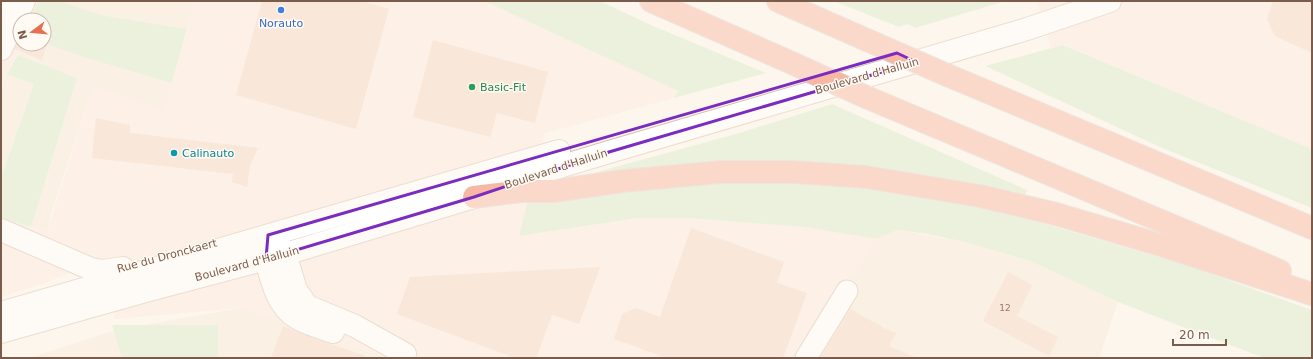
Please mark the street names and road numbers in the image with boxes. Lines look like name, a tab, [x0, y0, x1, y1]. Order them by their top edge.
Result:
street label: Boulevard d'Halluin	[814, 55, 920, 97]
street label: Boulevard d'Halluin	[503, 146, 609, 192]
street label: Rue du Dronckaert	[116, 236, 219, 276]
street label: Boulevard d'Halluin	[194, 244, 301, 284]

